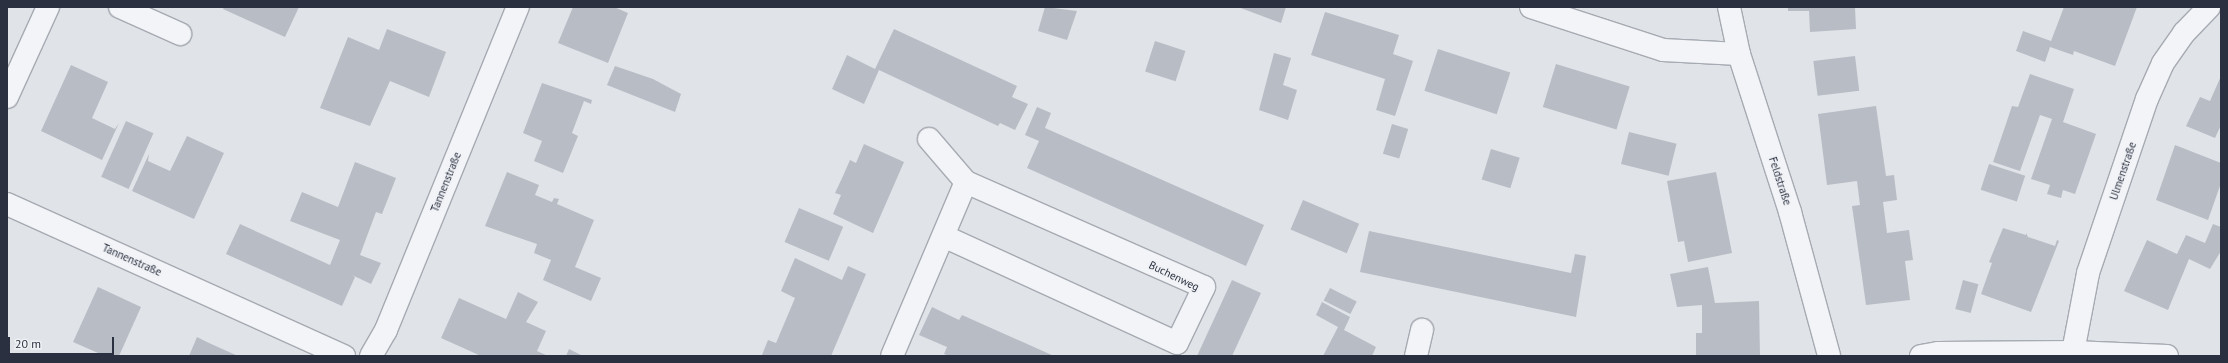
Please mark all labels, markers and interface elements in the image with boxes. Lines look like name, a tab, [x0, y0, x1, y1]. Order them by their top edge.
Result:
street label: Ulmenstraße	[2107, 140, 2139, 202]
street label: Tannenstraße	[428, 150, 464, 214]
street label: Feldstraße	[1766, 155, 1794, 207]
street label: Tannenstraße	[100, 241, 164, 279]
street label: Buchenweg	[1147, 258, 1201, 294]
scale bar	[10, 329, 116, 355]
text: 20 m	[15, 336, 41, 351]

